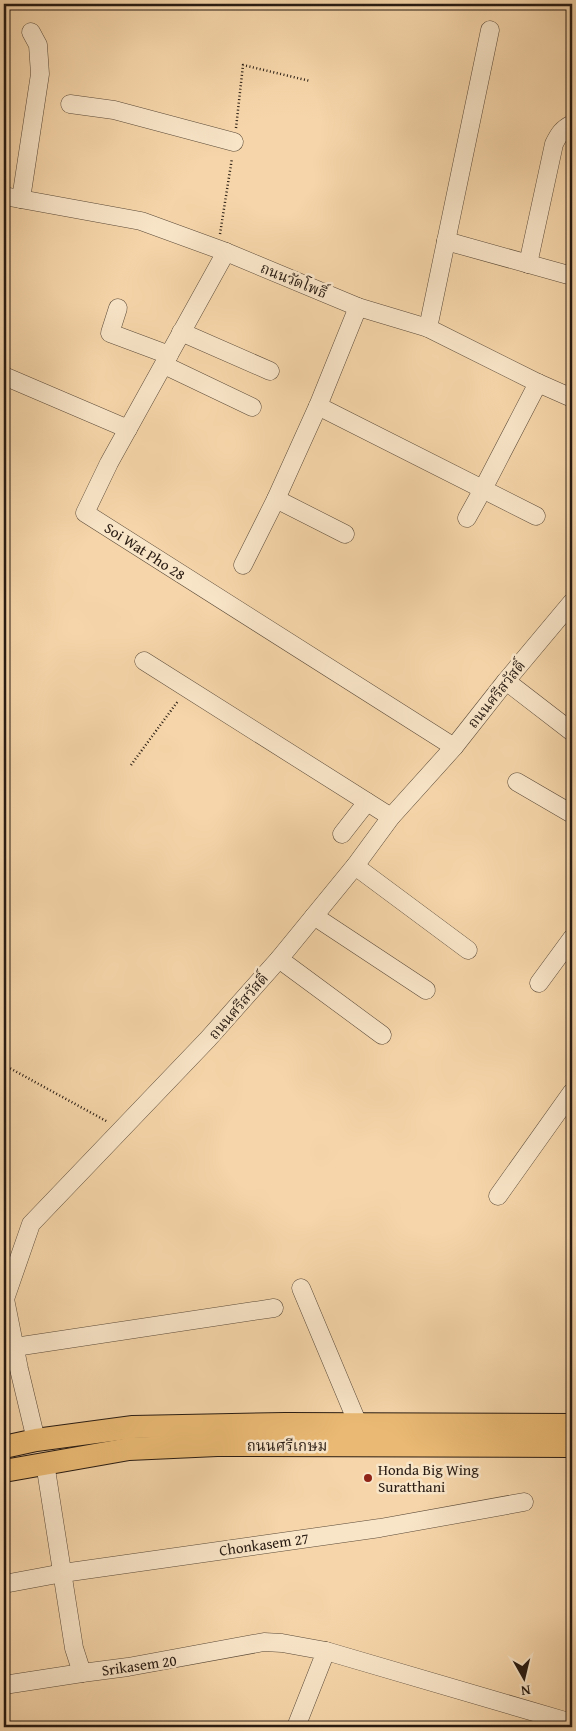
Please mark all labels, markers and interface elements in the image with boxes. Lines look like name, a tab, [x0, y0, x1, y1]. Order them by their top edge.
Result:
street label: ถนนวัดโพธิ์	[257, 257, 332, 304]
street label: Soi Wat Pho 28	[101, 517, 189, 585]
street label: ถนนศรีสวัสดิ์	[462, 655, 531, 732]
street label: ถนนศรีสวัสดิ์	[203, 967, 274, 1044]
street label: ถนนศรีเกษม	[247, 1435, 327, 1456]
place label: Honda Big Wing Suratthani	[378, 1459, 479, 1497]
marker: Honda Big Wing Suratthani	[362, 1472, 374, 1484]
street label: Chonkasem 27	[218, 1527, 310, 1561]
street label: Srikasem 20	[100, 1649, 178, 1681]
north arrow	[498, 1654, 548, 1704]
text: N	[519, 1680, 532, 1702]

